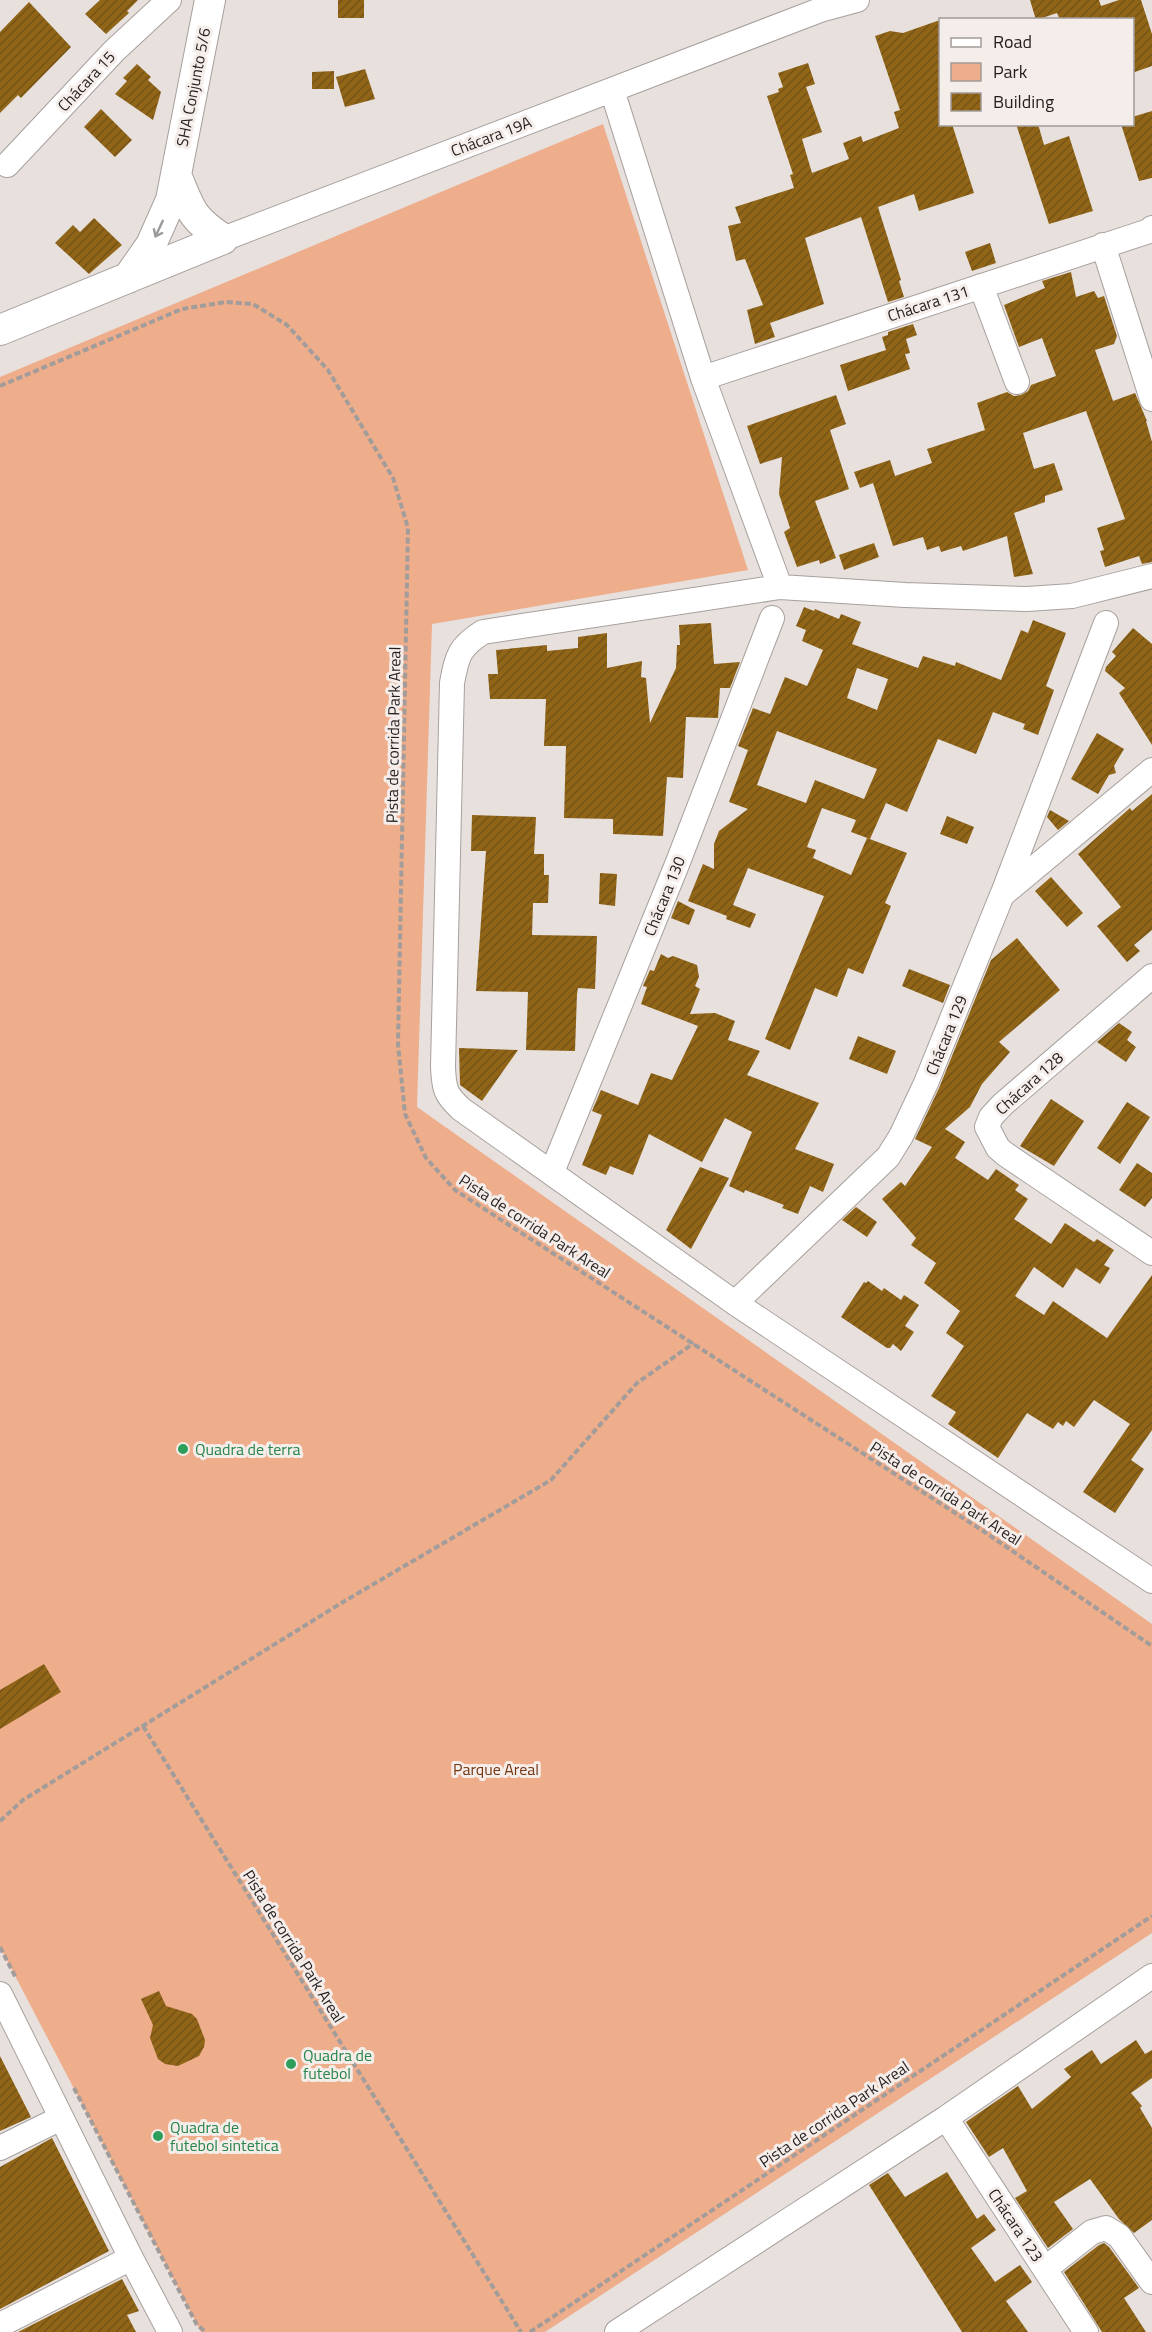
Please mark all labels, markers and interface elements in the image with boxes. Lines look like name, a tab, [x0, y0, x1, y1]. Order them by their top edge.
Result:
legend	[939, 18, 1134, 126]
street label: SHA Conjunto 5/6	[170, 25, 216, 149]
text: Road	[993, 28, 1032, 55]
street label: Chácara 15	[52, 45, 120, 117]
text: Park	[993, 58, 1028, 85]
text: Building	[993, 88, 1054, 115]
street label: Chácara 19A	[447, 109, 535, 162]
one-way arrow	[152, 220, 164, 238]
street label: Chácara 131	[884, 279, 972, 327]
street label: Pista de corrida Park Areal	[379, 647, 407, 823]
street label: Chácara 130	[637, 852, 691, 940]
street label: Chácara 129	[919, 991, 973, 1079]
street label: Chácara 128	[990, 1046, 1068, 1120]
street label: Pista de corrida Park Areal	[454, 1168, 616, 1284]
street label: Pista de corrida Park Areal	[865, 1435, 1027, 1551]
place label: Quadra de terra	[195, 1437, 300, 1461]
marker: Quadra de terra	[176, 1442, 190, 1456]
park label: Parque Areal	[453, 1757, 539, 1781]
street label: Pista de corrida Park Areal	[237, 1865, 351, 2027]
place label: Quadra de futebol	[303, 2043, 372, 2085]
street label: Pista de corrida Park Areal	[754, 2055, 914, 2173]
marker: Quadra de futebol	[284, 2057, 298, 2071]
place label: Quadra de futebol sintetica	[170, 2115, 279, 2157]
marker: Quadra de futebol sintetica	[151, 2129, 165, 2143]
street label: Chácara 123	[982, 2183, 1050, 2267]

